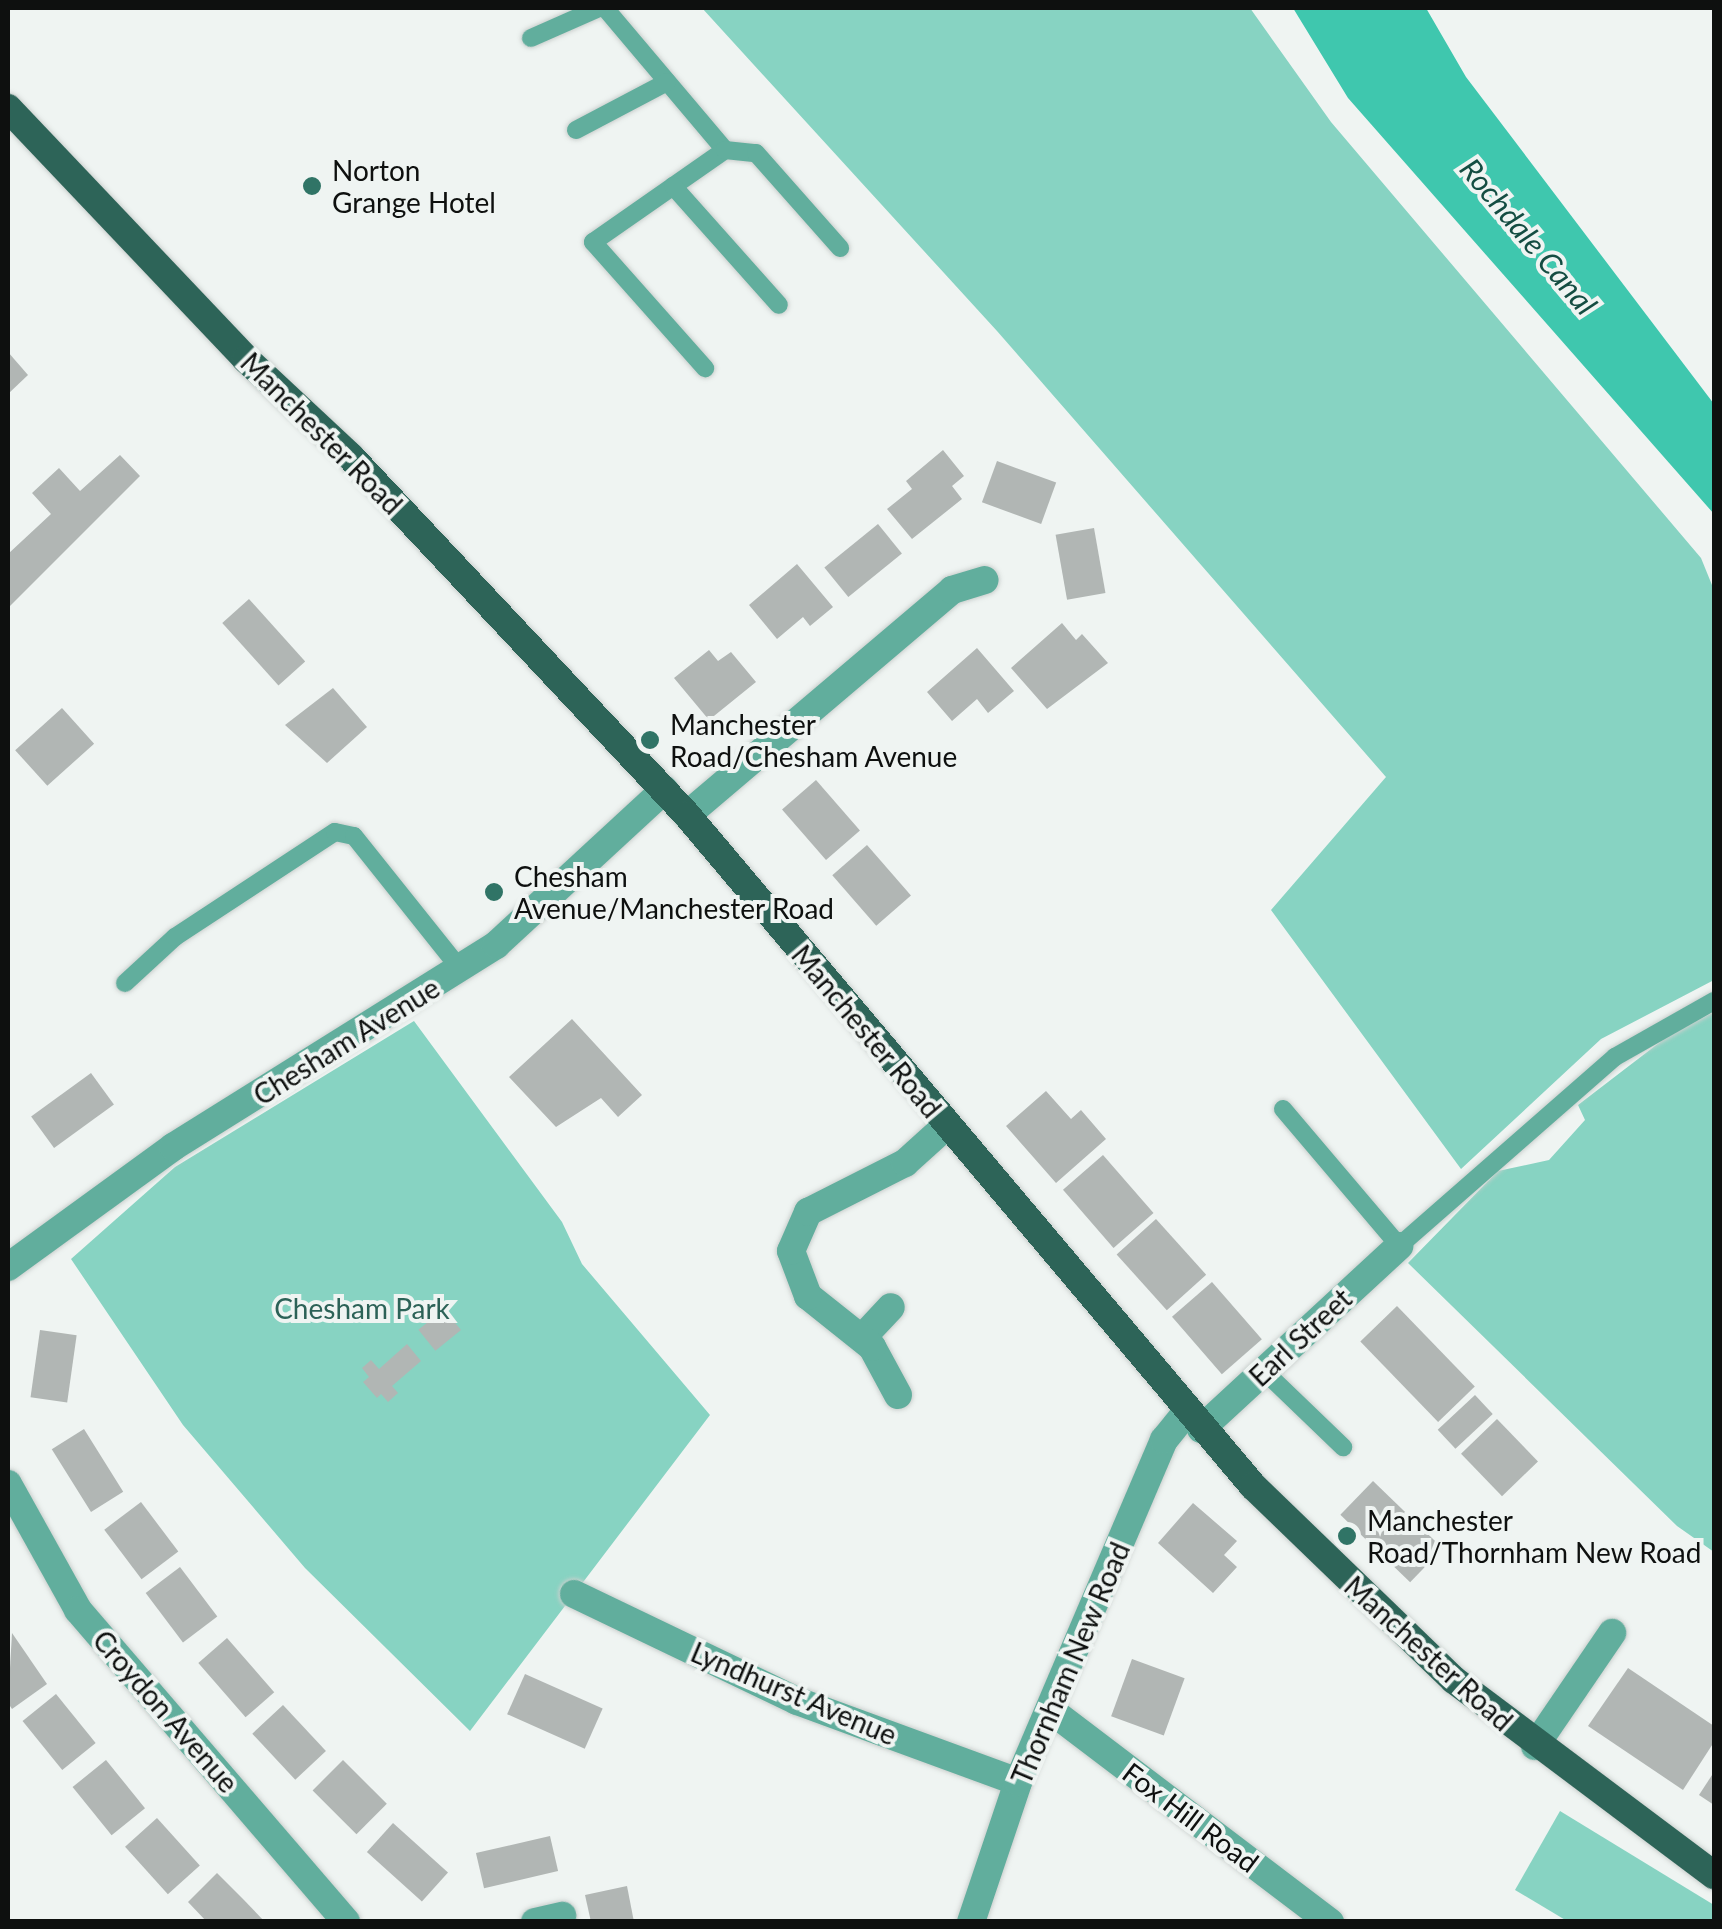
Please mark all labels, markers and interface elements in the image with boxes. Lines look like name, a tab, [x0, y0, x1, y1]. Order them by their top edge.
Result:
water label: Rochdale Canal	[1453, 151, 1605, 321]
place label: Norton Grange Hotel	[332, 153, 496, 219]
marker: Norton Grange Hotel	[301, 175, 323, 197]
street label: Manchester Road	[234, 345, 410, 521]
place label: Manchester Road/Chesham Avenue	[670, 707, 958, 773]
marker: Manchester Road/Chesham Avenue	[639, 729, 661, 751]
place label: Chesham Avenue/Manchester Road	[514, 859, 835, 925]
marker: Chesham Avenue/Manchester Road	[483, 881, 505, 903]
street label: Manchester Road	[785, 938, 949, 1124]
street label: Chesham Avenue	[246, 970, 446, 1112]
street label: Earl Street	[1242, 1281, 1358, 1393]
park label: Chesham Park	[274, 1291, 450, 1325]
place label: Manchester Road/Thornham New Road	[1367, 1503, 1702, 1569]
marker: Manchester Road/Thornham New Road	[1336, 1525, 1358, 1547]
street label: Thornham New Road	[1004, 1537, 1136, 1789]
street label: Manchester Road	[1338, 1569, 1520, 1737]
street label: Croydon Avenue	[86, 1623, 246, 1799]
street label: Lyndhurst Avenue	[686, 1634, 902, 1752]
street label: Fox Hill Road	[1116, 1755, 1266, 1879]

